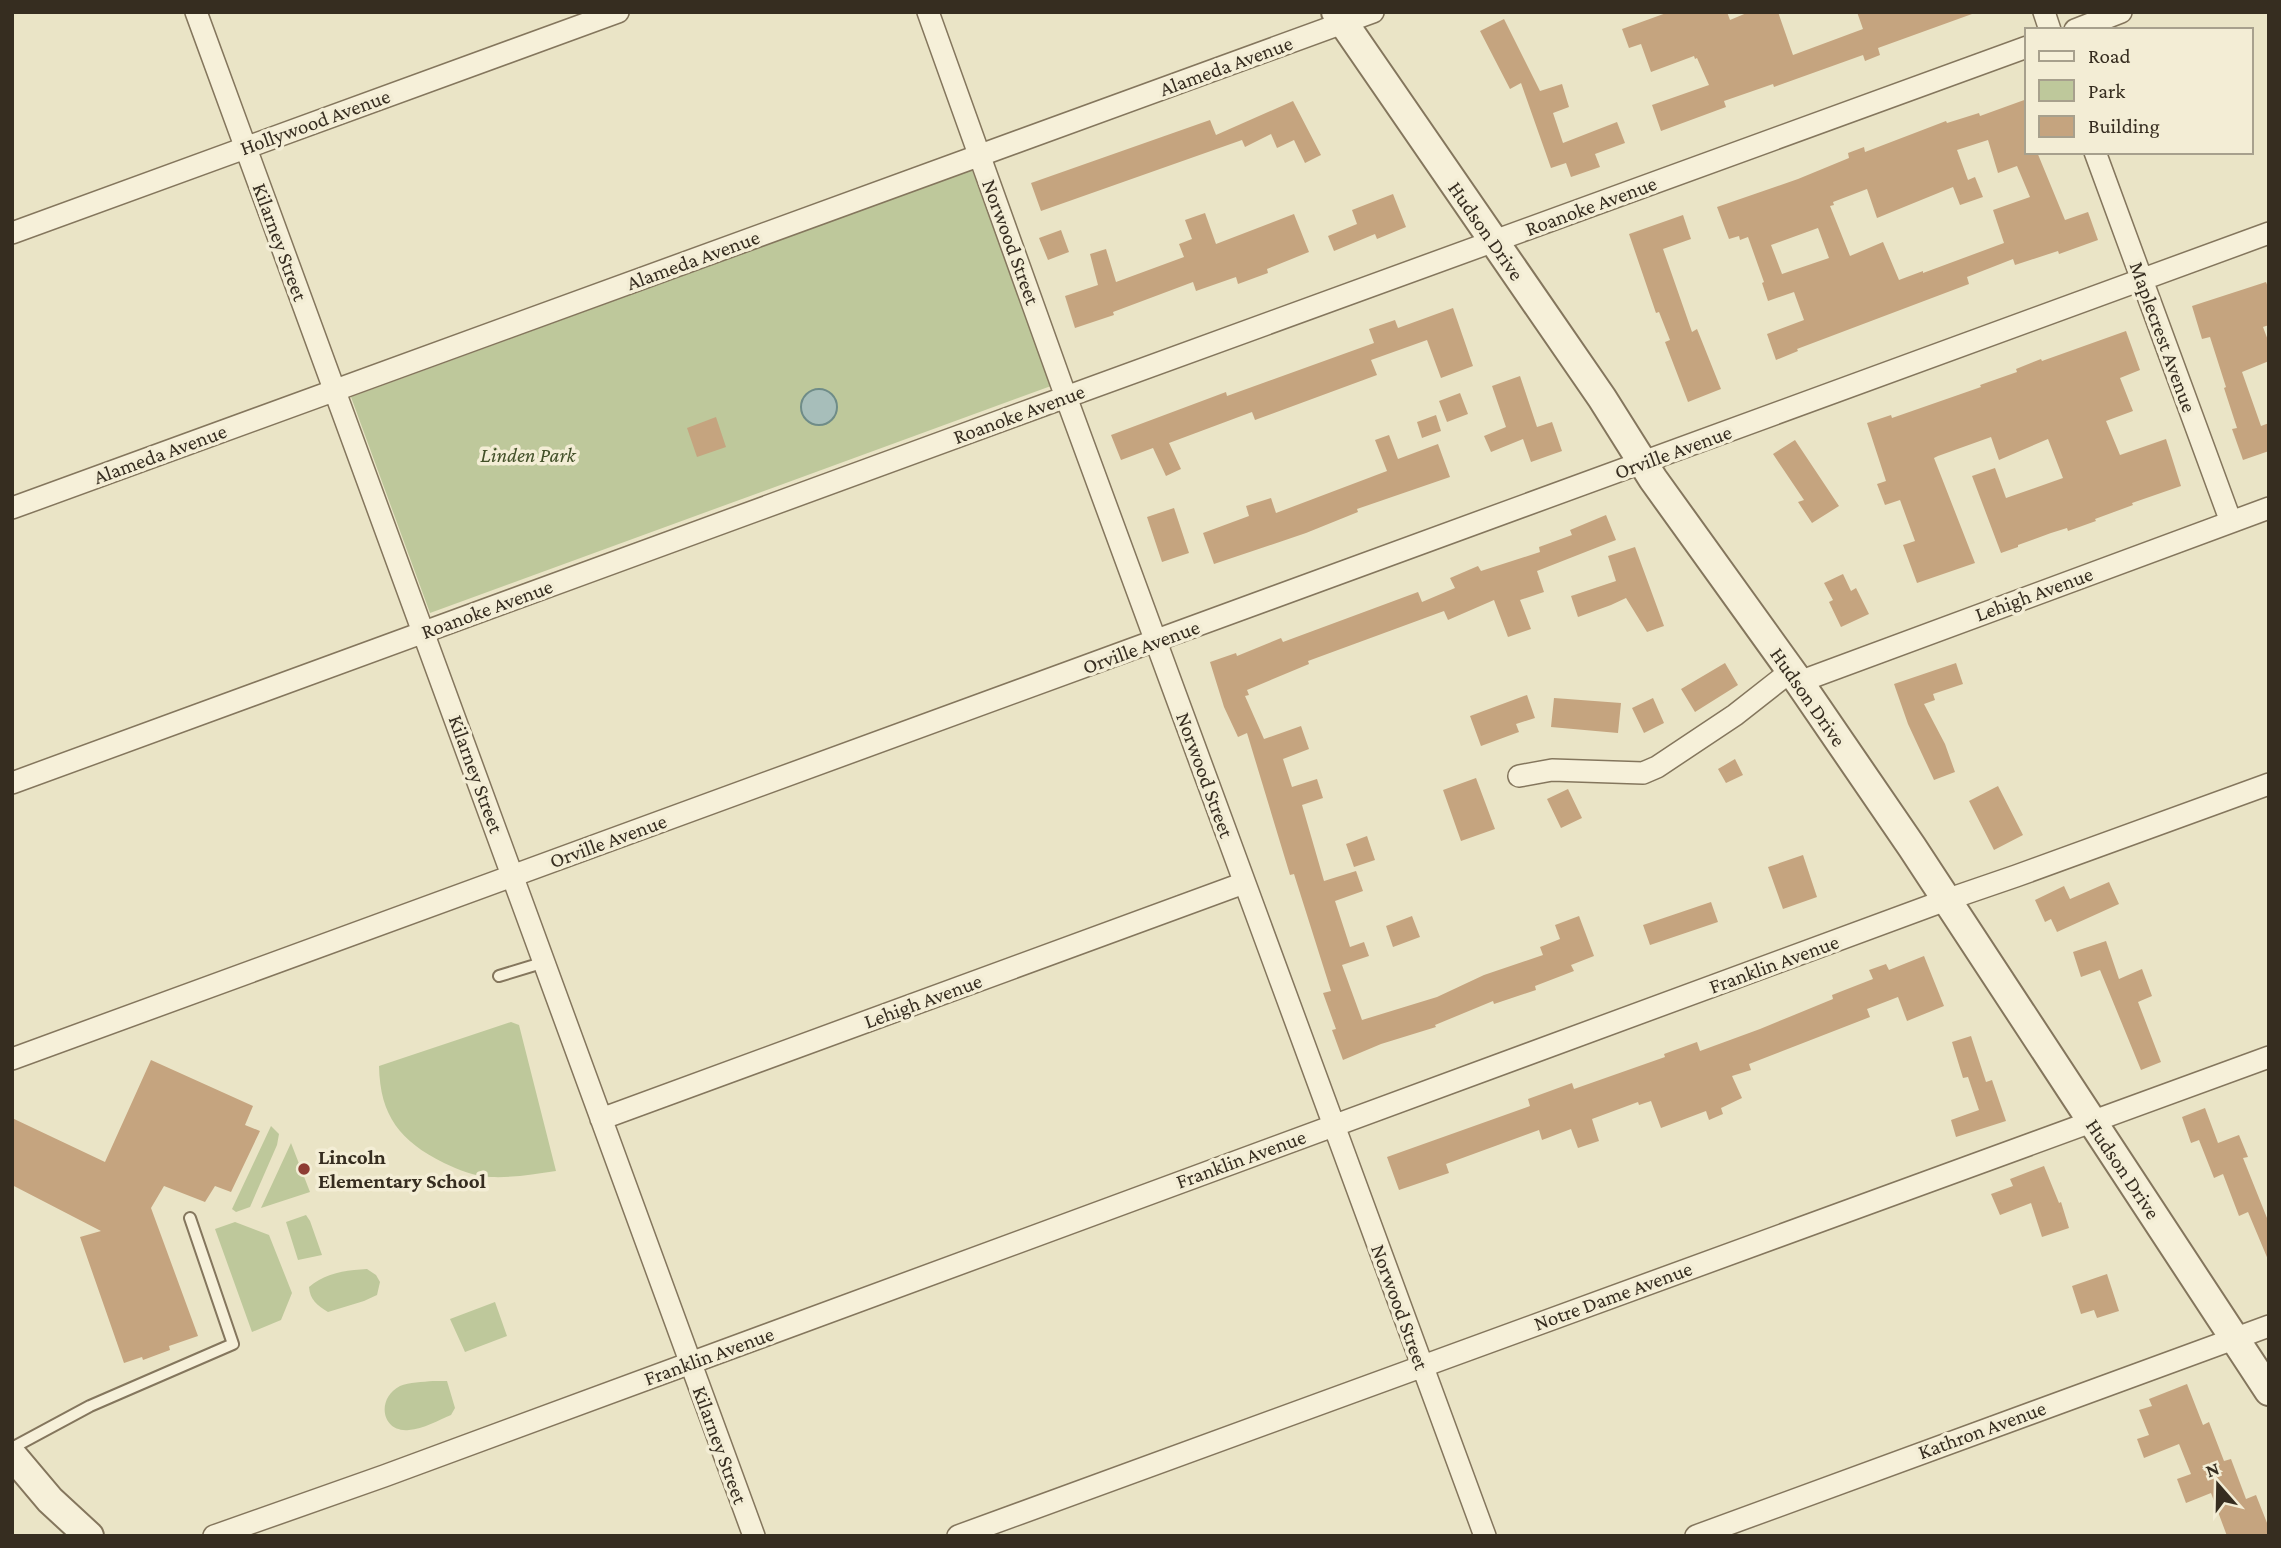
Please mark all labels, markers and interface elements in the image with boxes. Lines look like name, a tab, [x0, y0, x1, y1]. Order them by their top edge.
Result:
legend	[2025, 28, 2253, 154]
street label: Alameda Avenue	[1156, 31, 1296, 101]
text: Road	[2088, 44, 2131, 68]
text: Park	[2088, 79, 2125, 103]
street label: Hollywood Avenue	[237, 84, 393, 160]
text: Building	[2088, 114, 2160, 138]
street label: Roanoke Avenue	[1522, 171, 1660, 241]
street label: Norwood Street	[977, 176, 1045, 309]
street label: Hudson Drive	[1443, 177, 1529, 285]
street label: Kilarney Street	[248, 180, 313, 305]
street label: Alameda Avenue	[623, 225, 763, 295]
street label: Maplecrest Avenue	[2125, 258, 2201, 416]
street label: Roanoke Avenue	[950, 379, 1088, 449]
street label: Alameda Avenue	[90, 419, 230, 489]
street label: Orville Avenue	[1611, 420, 1735, 484]
park label: Linden Park	[480, 443, 577, 467]
street label: Lehigh Avenue	[1972, 562, 2096, 626]
street label: Roanoke Avenue	[418, 574, 556, 644]
street label: Orville Avenue	[1079, 615, 1203, 679]
street label: Hudson Drive	[1765, 643, 1851, 751]
street label: Norwood Street	[1171, 709, 1239, 842]
street label: Kilarney Street	[444, 712, 509, 837]
street label: Orville Avenue	[546, 809, 670, 873]
street label: Franklin Avenue	[1706, 929, 1842, 999]
street label: Lehigh Avenue	[861, 969, 985, 1033]
street label: Hudson Drive	[2081, 1114, 2165, 1224]
street label: Franklin Avenue	[1173, 1124, 1309, 1194]
place label: Lincoln Elementary School	[318, 1145, 486, 1193]
marker: Lincoln Elementary School	[296, 1161, 312, 1177]
street label: Norwood Street	[1366, 1241, 1434, 1374]
street label: Notre Dame Avenue	[1531, 1256, 1695, 1336]
street label: Franklin Avenue	[641, 1321, 777, 1391]
street label: Kilarney Street	[688, 1383, 753, 1508]
street label: Kathron Avenue	[1915, 1396, 2049, 1464]
north arrow	[2183, 1450, 2253, 1520]
text: N	[2203, 1457, 2222, 1482]

